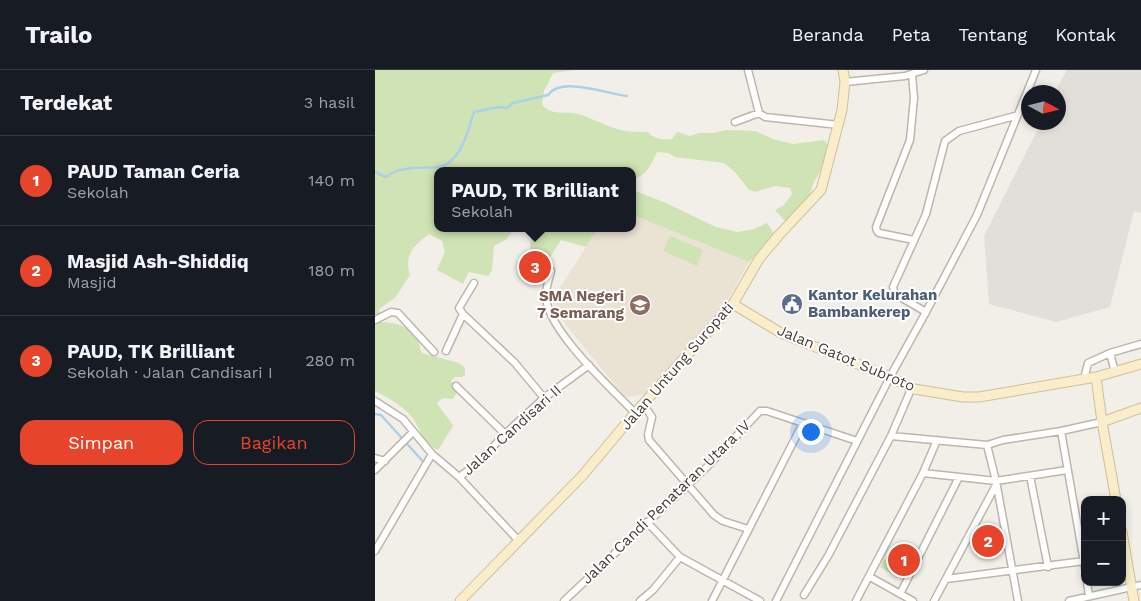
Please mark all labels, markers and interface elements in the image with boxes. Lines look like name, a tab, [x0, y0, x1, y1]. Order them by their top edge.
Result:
text: Trailo	[25, 21, 92, 49]
text: Beranda	[792, 24, 864, 45]
text: Peta	[892, 24, 930, 45]
text: Tentang	[958, 24, 1027, 45]
text: Kontak	[1055, 24, 1116, 45]
north arrow	[1021, 85, 1066, 130]
text: Terdekat	[20, 90, 112, 115]
text: 3 hasil	[304, 93, 355, 112]
text: PAUD Taman Ceria	[67, 160, 239, 183]
popup	[434, 167, 636, 232]
text: 1	[33, 171, 39, 190]
text: 140 m	[308, 171, 355, 190]
text: PAUD, TK Brilliant	[451, 179, 619, 202]
text: Sekolah	[67, 183, 129, 202]
text: Sekolah	[451, 202, 513, 221]
pin: 3	[519, 248, 551, 286]
text: Masjid Ash-Shiddiq	[67, 250, 249, 273]
text: 2	[31, 261, 41, 280]
text: 180 m	[308, 261, 355, 280]
text: Masjid	[67, 273, 117, 292]
place label: Kantor Kelurahan Bambankerep	[808, 286, 937, 321]
place label: SMA Negeri 7 Semarang	[537, 287, 625, 322]
public building icon: Kantor Kelurahan Bambankerep	[780, 292, 804, 316]
school or university icon: SMA Negeri 7 Semarang	[628, 293, 652, 317]
street label: Jalan Untung Suropati	[617, 298, 737, 434]
street label: Jalan Gatot Subroto	[774, 321, 918, 395]
text: PAUD, TK Brilliant	[67, 340, 235, 363]
text: 3	[31, 351, 41, 370]
text: 280 m	[305, 351, 355, 370]
text: Sekolah · Jalan Candisari I	[67, 363, 273, 382]
street label: Jalan Candisari II	[459, 381, 565, 479]
street label: Jalan Candi Penataran Utara IV	[578, 416, 755, 588]
your location	[798, 419, 824, 445]
button: Simpan	[20, 420, 183, 465]
button: Bagikan	[193, 420, 355, 465]
map controls	[1081, 496, 1126, 586]
button: +	[1081, 496, 1126, 541]
pin: 2	[972, 522, 1004, 560]
pin: 1	[888, 541, 920, 579]
button: −	[1081, 541, 1126, 586]

